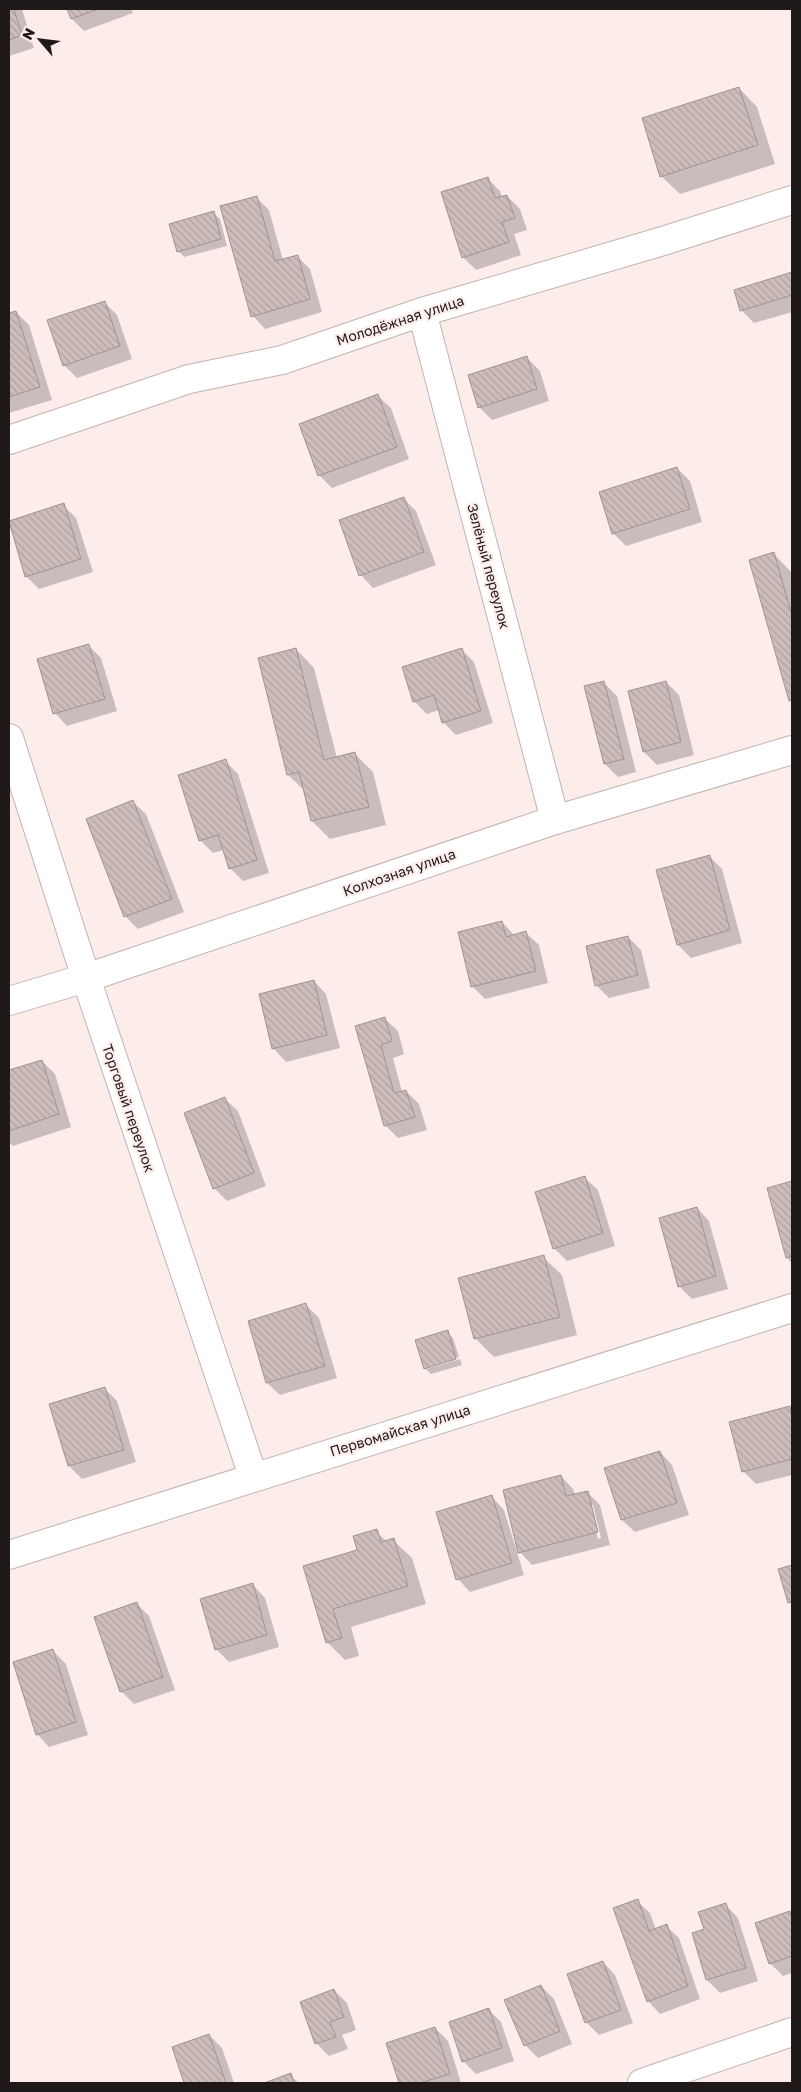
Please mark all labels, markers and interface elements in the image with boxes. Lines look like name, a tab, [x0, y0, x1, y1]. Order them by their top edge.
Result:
north arrow	[15, 15, 65, 65]
text: N	[18, 25, 38, 42]
street label: Молодёжная улица	[334, 291, 466, 349]
street label: Зелёный переулок	[464, 501, 514, 631]
street label: Колхозная улица	[340, 845, 458, 899]
street label: Торговый переулок	[99, 1042, 159, 1174]
street label: Первомайская улица	[328, 1401, 472, 1459]

